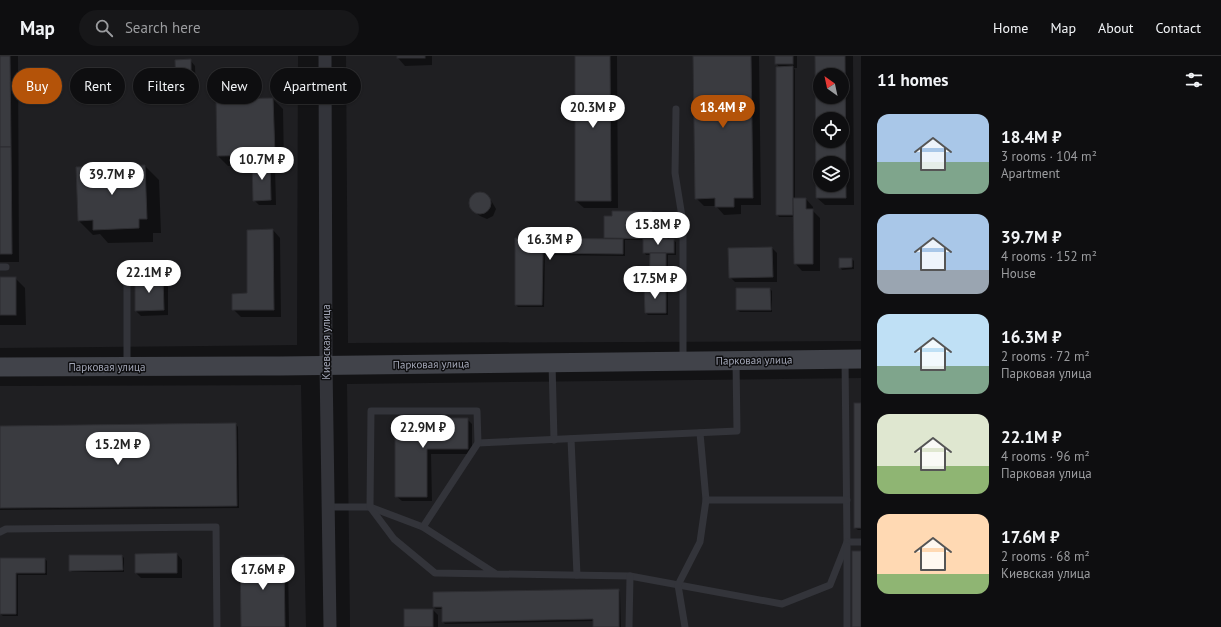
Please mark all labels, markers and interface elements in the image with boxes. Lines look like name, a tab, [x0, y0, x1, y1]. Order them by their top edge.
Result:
search box	[79, 10, 359, 46]
text: Map	[20, 16, 55, 40]
icon: search	[93, 17, 115, 39]
text: Search here	[125, 18, 201, 37]
text: Home	[993, 19, 1028, 37]
text: Map	[1050, 19, 1076, 37]
text: About	[1098, 19, 1134, 37]
text: Contact	[1156, 19, 1201, 37]
chip: Buy	[12, 68, 62, 104]
chip: Rent	[70, 68, 125, 104]
chip: Filters	[133, 68, 199, 104]
chip: New	[207, 68, 262, 104]
chip: Apartment	[270, 68, 361, 104]
north arrow	[813, 68, 849, 104]
map controls	[813, 68, 849, 192]
text: 11 homes	[877, 69, 948, 91]
icon: filters	[1183, 69, 1205, 91]
pin: 20.3M ₽	[556, 95, 630, 129]
pin: 18.4M ₽	[686, 95, 760, 129]
text: 20.3M ₽	[570, 99, 616, 116]
text: 18.4M ₽	[700, 99, 746, 116]
button: locate	[813, 112, 849, 148]
text: 18.4M ₽	[1001, 126, 1062, 148]
icon: home	[909, 130, 957, 178]
pin: 10.7M ₽	[225, 147, 299, 181]
text: 3 rooms · 104 m²	[1001, 148, 1097, 165]
text: 10.7M ₽	[239, 151, 285, 168]
button: layers	[813, 156, 849, 192]
pin: 39.7M ₽	[75, 162, 149, 196]
text: Apartment	[1001, 165, 1060, 182]
text: 39.7M ₽	[89, 166, 135, 183]
pin: 15.8M ₽	[621, 212, 695, 246]
text: 15.8M ₽	[635, 216, 681, 233]
text: 39.7M ₽	[1001, 226, 1062, 248]
pin: 16.3M ₽	[513, 227, 587, 261]
icon: home	[909, 230, 957, 278]
text: 16.3M ₽	[527, 231, 573, 248]
text: 4 rooms · 152 m²	[1001, 248, 1097, 265]
pin: 22.1M ₽	[112, 260, 186, 294]
text: 22.1M ₽	[126, 264, 172, 281]
text: House	[1001, 265, 1036, 282]
pin: 17.5M ₽	[618, 266, 692, 300]
text: 17.5M ₽	[633, 270, 677, 287]
street label: Киевская улица	[319, 304, 333, 380]
text: 16.3M ₽	[1001, 326, 1062, 348]
icon: home	[909, 330, 957, 378]
text: 2 rooms · 72 m²	[1001, 348, 1090, 365]
street label: Парковая улица	[715, 352, 793, 368]
street label: Парковая улица	[392, 356, 470, 372]
street label: Парковая улица	[69, 360, 145, 374]
text: Парковая улица	[1001, 365, 1092, 382]
pin: 22.9M ₽	[386, 415, 460, 449]
text: 22.9M ₽	[400, 419, 446, 436]
text: 22.1M ₽	[1001, 426, 1062, 448]
icon: home	[909, 430, 957, 478]
pin: 15.2M ₽	[81, 432, 155, 466]
text: 15.2M ₽	[95, 436, 141, 453]
text: 4 rooms · 96 m²	[1001, 448, 1090, 465]
text: Парковая улица	[1001, 465, 1092, 482]
text: 17.6M ₽	[1001, 526, 1060, 548]
icon: home	[909, 530, 957, 578]
text: 2 rooms · 68 m²	[1001, 548, 1090, 565]
pin: 17.6M ₽	[226, 557, 300, 591]
text: 17.6M ₽	[241, 561, 285, 578]
text: Киевская улица	[1001, 565, 1090, 582]

